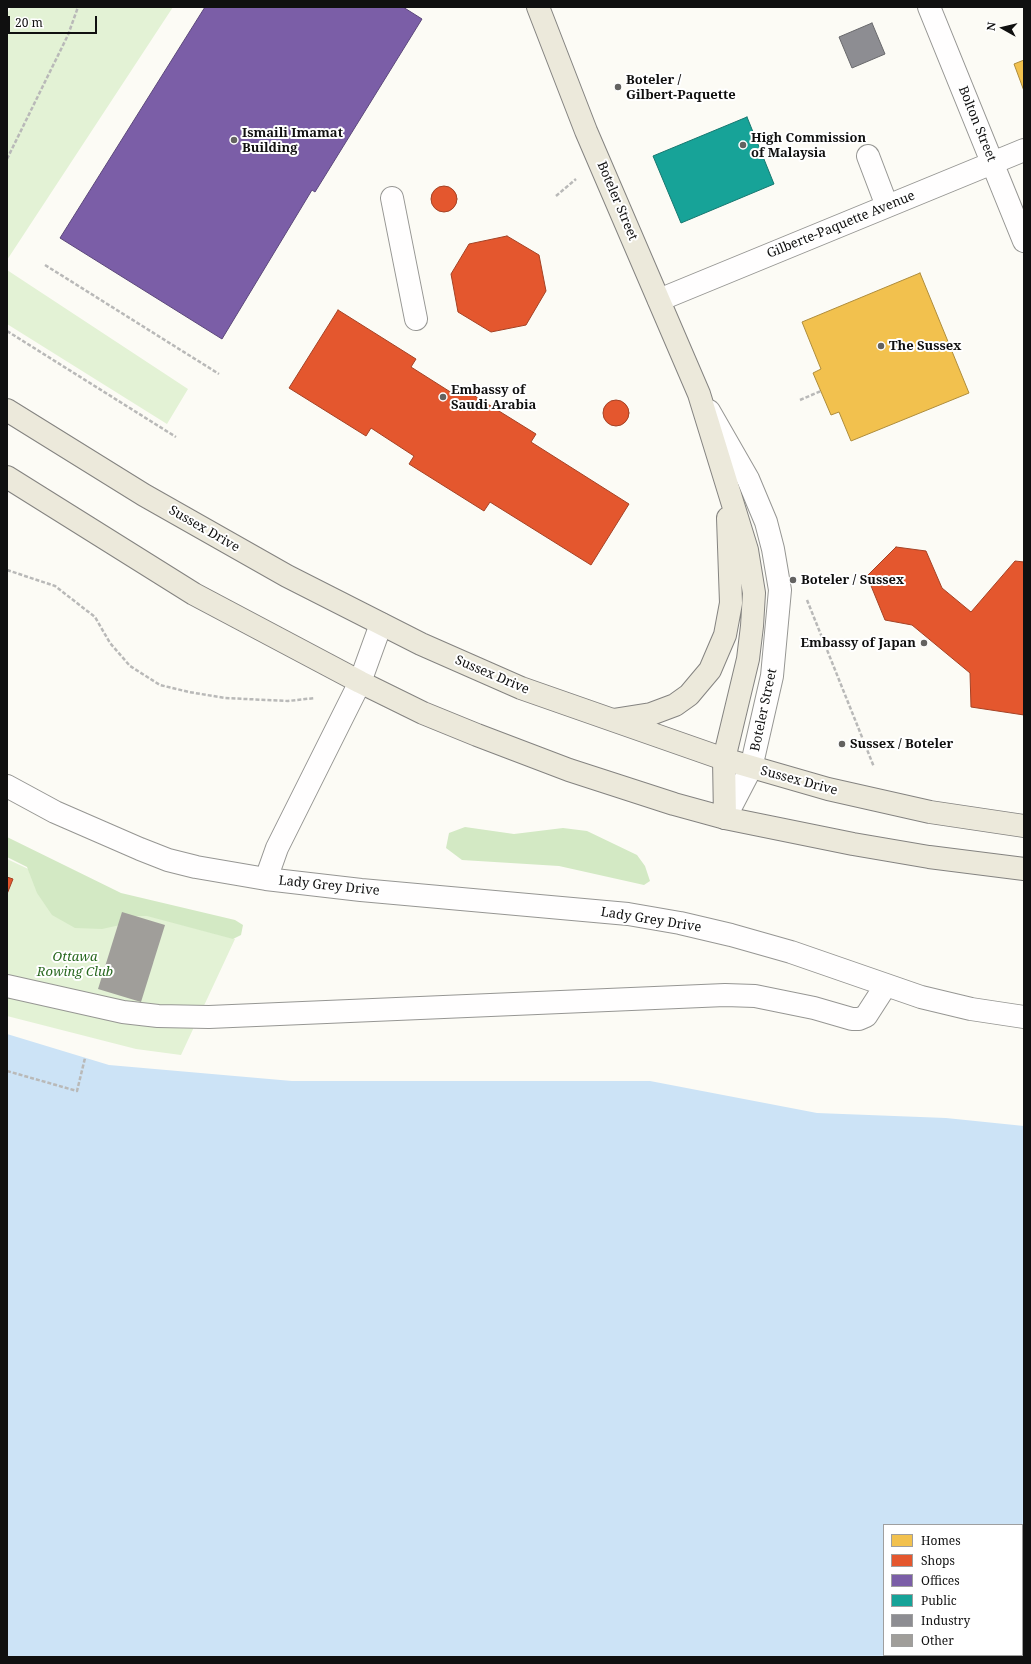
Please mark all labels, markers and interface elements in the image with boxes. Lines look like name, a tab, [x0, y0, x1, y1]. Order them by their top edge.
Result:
scale bar	[10, 8, 99, 34]
north arrow	[983, 8, 1023, 48]
text: 20 m	[15, 14, 43, 31]
text: N	[983, 21, 999, 32]
place label: Boteler / Gilbert-Paquette	[626, 72, 736, 103]
marker: Boteler / Gilbert-Paquette	[613, 82, 623, 92]
street label: Bolton Street	[955, 84, 999, 164]
place label: Ismaili Imamat Building	[242, 125, 343, 156]
place label: High Commission of Malaysia	[751, 130, 866, 161]
marker: Ismaili Imamat Building	[229, 135, 239, 145]
marker: High Commission of Malaysia	[738, 140, 748, 150]
street label: Boteler Street	[593, 159, 641, 243]
street label: Gilberte-Paquette Avenue	[765, 188, 917, 262]
place label: The Sussex	[889, 338, 962, 354]
marker: The Sussex	[876, 341, 886, 351]
place label: Embassy of Saudi Arabia	[451, 382, 536, 413]
marker: Embassy of Saudi Arabia	[438, 392, 448, 402]
street label: Sussex Drive	[166, 502, 242, 556]
place label: Boteler / Sussex	[801, 572, 904, 588]
marker: Boteler / Sussex	[788, 575, 798, 585]
place label: Embassy of Japan	[801, 635, 916, 651]
marker: Embassy of Japan	[919, 638, 929, 648]
street label: Sussex Drive	[453, 652, 531, 698]
street label: Boteler Street	[748, 667, 780, 753]
place label: Sussex / Boteler	[850, 736, 953, 752]
marker: Sussex / Boteler	[837, 739, 847, 749]
street label: Sussex Drive	[759, 763, 839, 799]
street label: Lady Grey Drive	[278, 873, 380, 899]
street label: Lady Grey Drive	[600, 904, 702, 936]
park label: Ottawa Rowing Club	[37, 949, 113, 980]
legend	[883, 1524, 1023, 1656]
text: Homes	[921, 1532, 961, 1549]
text: Shops	[921, 1552, 955, 1569]
text: Offices	[921, 1572, 960, 1589]
text: Public	[921, 1592, 957, 1609]
text: Industry	[921, 1612, 970, 1629]
text: Other	[921, 1632, 954, 1649]

